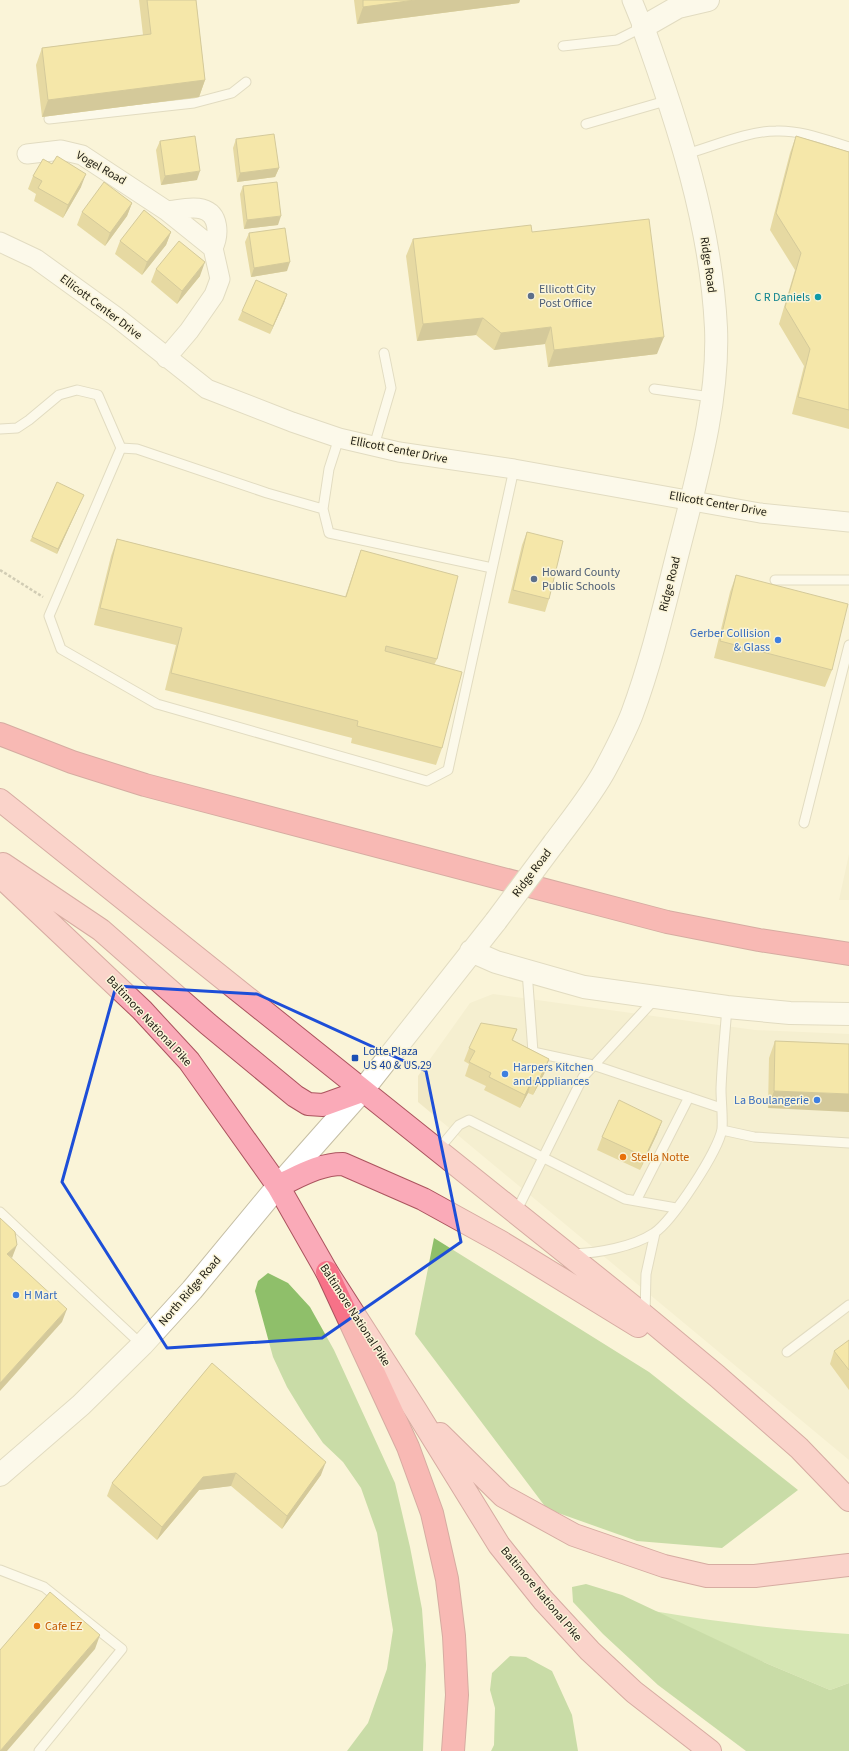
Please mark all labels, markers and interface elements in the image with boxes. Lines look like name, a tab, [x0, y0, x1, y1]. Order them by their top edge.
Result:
street label: Vogel Road	[73, 147, 129, 189]
street label: Ridge Road	[696, 236, 720, 294]
street label: Ellicott Center Drive	[56, 270, 146, 344]
place label: Ellicott City Post Office	[539, 281, 596, 312]
place label: C R Daniels	[755, 289, 810, 306]
marker: Ellicott City Post Office	[526, 291, 536, 301]
marker: C R Daniels	[813, 292, 823, 302]
street label: Ellicott Center Drive	[349, 432, 449, 468]
street label: Ellicott Center Drive	[668, 487, 768, 521]
street label: Ridge Road	[655, 555, 685, 613]
place label: Howard County Public Schools	[542, 564, 620, 595]
marker: Howard County Public Schools	[529, 574, 539, 584]
place label: Gerber Collision & Glass	[690, 625, 770, 656]
marker: Gerber Collision & Glass	[773, 635, 783, 645]
street label: Ridge Road	[508, 845, 556, 901]
street label: Baltimore National Pike	[102, 972, 196, 1070]
place label: Lotte Plaza US 40 & US 29	[363, 1043, 432, 1074]
marker: Lotte Plaza US 40 & US 29	[350, 1053, 360, 1063]
place label: Harpers Kitchen and Appliances	[513, 1059, 594, 1090]
marker: Harpers Kitchen and Appliances	[500, 1069, 510, 1079]
place label: La Boulangerie	[734, 1092, 809, 1109]
marker: La Boulangerie	[812, 1095, 822, 1105]
place label: Stella Notte	[631, 1149, 689, 1166]
marker: Stella Notte	[618, 1152, 628, 1162]
street label: North Ridge Road	[155, 1252, 225, 1330]
street label: Baltimore National Pike	[316, 1261, 394, 1369]
place label: H Mart	[24, 1287, 57, 1304]
marker: H Mart	[11, 1290, 21, 1300]
street label: Baltimore National Pike	[496, 1543, 586, 1645]
place label: Cafe EZ	[45, 1618, 82, 1635]
marker: Cafe EZ	[32, 1621, 42, 1631]

